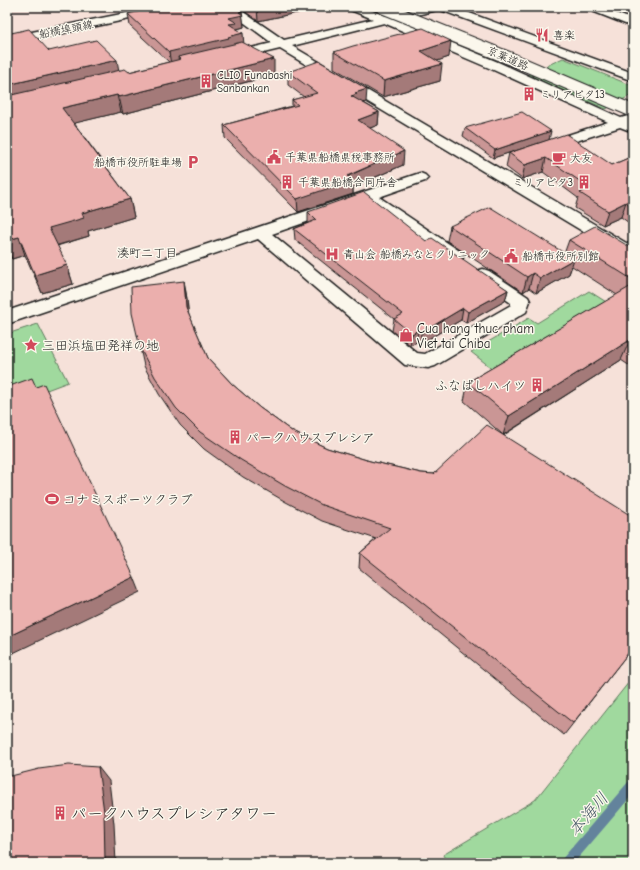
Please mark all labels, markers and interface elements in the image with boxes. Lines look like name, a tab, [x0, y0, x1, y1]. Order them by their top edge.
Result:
street label: 船橋埠頭線	[38, 18, 94, 41]
restaurant icon: 喜楽	[534, 27, 550, 43]
place label: 喜楽	[553, 29, 575, 42]
street label: 京葉道路	[485, 44, 531, 73]
place label: CLIO Funabashi Sanbankan	[217, 69, 292, 95]
building icon: CLIO Funabashi Sanbankan	[198, 73, 214, 89]
building icon: ミリアビタ13	[521, 86, 537, 102]
place label: ミリアビタ13	[540, 88, 605, 101]
public building icon: 千葉県船橋県税事務所	[266, 149, 282, 165]
cafe icon: 大友	[551, 150, 567, 166]
place label: 千葉県船橋県税事務所	[285, 151, 395, 164]
place label: 大友	[570, 152, 592, 165]
parking icon: 船橋市役所駐車場	[185, 154, 201, 170]
place label: 船橋市役所駐車場	[94, 156, 182, 169]
building icon: 千葉県船橋合同庁舎	[279, 174, 295, 190]
building icon: ミリアビタ3	[576, 174, 592, 190]
place label: 千葉県船橋合同庁舎	[298, 176, 397, 189]
place label: ミリアビタ3	[512, 176, 573, 189]
district label: 湊町二丁目	[117, 246, 177, 260]
hospital icon: 青山会 船橋みなとクリニック	[324, 246, 340, 262]
place label: 青山会 船橋みなとクリニック	[343, 248, 490, 261]
public building icon: 船橋市役所別館	[503, 248, 519, 264]
place label: 船橋市役所別館	[522, 250, 599, 263]
place label: Cua hang thuc pham Viet tai Chiba	[417, 321, 534, 351]
shop icon: Cua hang thuc pham Viet tai Chiba	[398, 327, 414, 343]
place icon: 三田浜塩田発祥の地	[23, 337, 39, 353]
place label: 三田浜塩田発祥の地	[42, 338, 159, 353]
building icon: ふなばしハイツ	[529, 377, 545, 393]
place label: ふなばしハイツ	[435, 378, 526, 393]
building icon: パークハウスプレシア	[227, 429, 243, 445]
place label: パークハウスプレシア	[246, 430, 375, 445]
sports icon: コナミスポーツクラブ	[44, 491, 60, 507]
place label: コナミスポーツクラブ	[63, 492, 193, 507]
water label: 本海川	[564, 789, 612, 840]
building icon: パークハウスプレシアタワー	[52, 805, 68, 821]
place label: パークハウスプレシアタワー	[71, 805, 277, 823]

